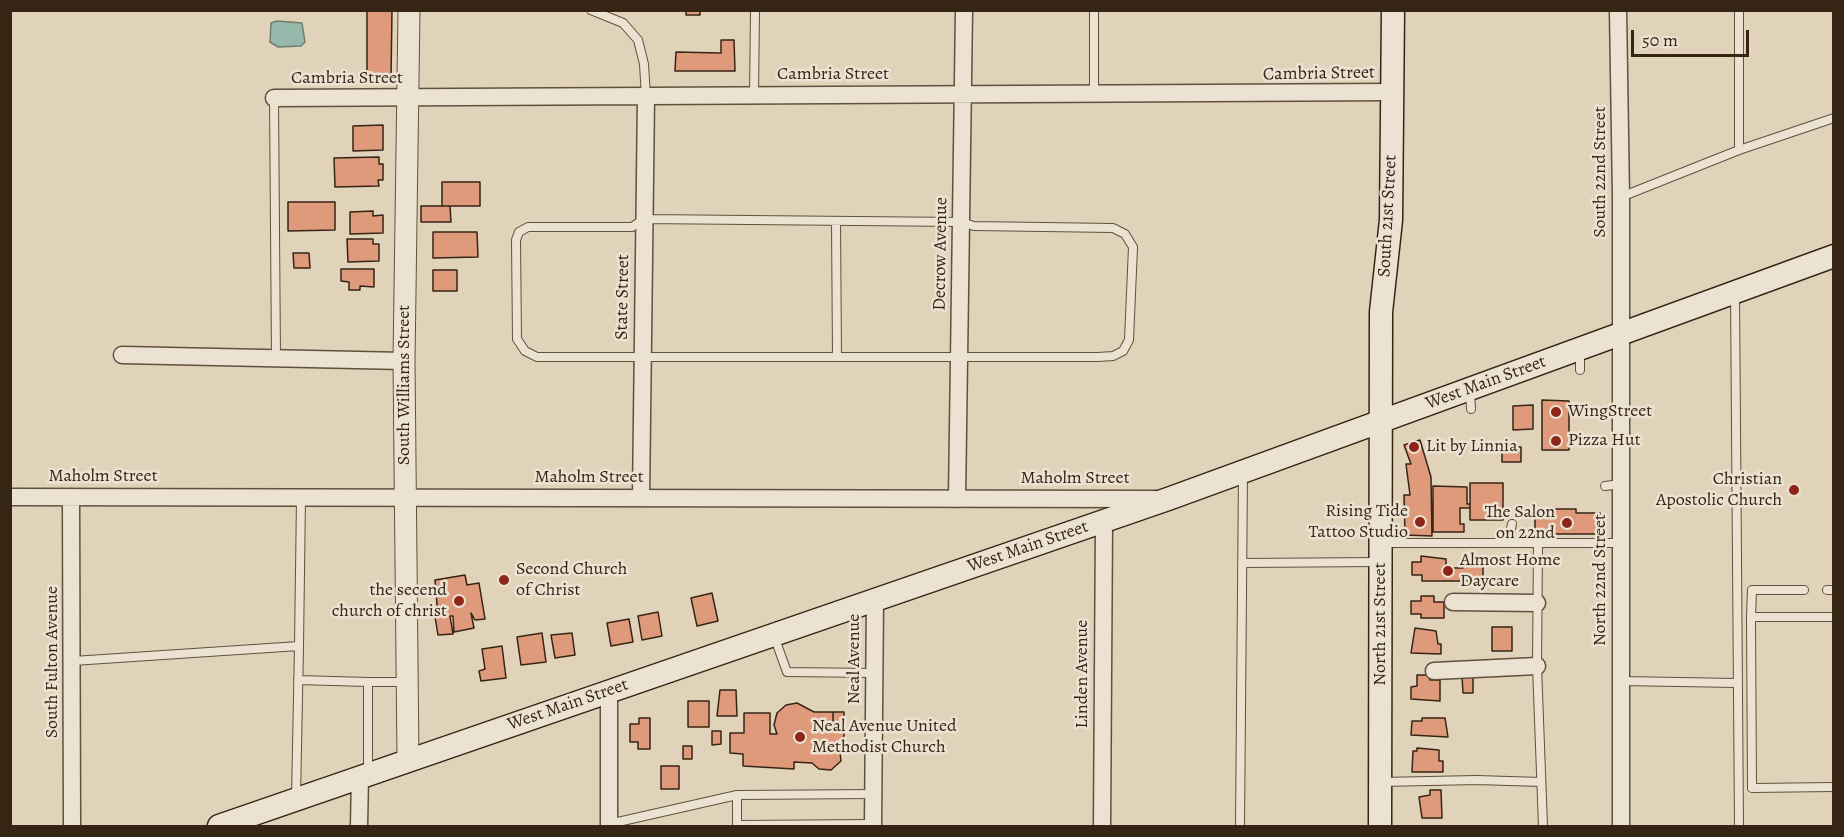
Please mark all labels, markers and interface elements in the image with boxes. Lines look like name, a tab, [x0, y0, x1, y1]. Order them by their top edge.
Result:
scale bar	[1634, 18, 1752, 56]
text: 50 m	[1642, 28, 1678, 52]
street label: Cambria Street	[1263, 62, 1375, 86]
street label: Cambria Street	[777, 64, 889, 86]
street label: Cambria Street	[291, 68, 403, 90]
street label: South 22nd Street	[1590, 106, 1612, 238]
street label: South 21st Street	[1374, 154, 1402, 278]
street label: Decrow Avenue	[929, 197, 953, 311]
street label: State Street	[611, 254, 635, 340]
street label: South Williams Street	[394, 305, 416, 465]
street label: West Main Street	[1423, 351, 1549, 415]
place label: WingStreet	[1568, 401, 1652, 423]
marker: WingStreet	[1549, 405, 1563, 419]
place label: Pizza Hut	[1568, 430, 1641, 452]
marker: Pizza Hut	[1549, 434, 1563, 448]
place label: Lit by Linnia	[1426, 436, 1518, 458]
marker: Lit by Linnia	[1407, 440, 1421, 454]
street label: Maholm Street	[48, 466, 158, 488]
street label: Maholm Street	[534, 467, 644, 489]
street label: Maholm Street	[1020, 468, 1130, 490]
place label: Christian Apostolic Church	[1656, 469, 1782, 512]
marker: Christian Apostolic Church	[1787, 483, 1801, 497]
place label: Rising Tide Tattoo Studio	[1308, 501, 1408, 544]
place label: The Salon on 22nd	[1485, 502, 1555, 544]
street label: North 22nd Street	[1590, 514, 1612, 646]
marker: Rising Tide Tattoo Studio	[1413, 515, 1427, 529]
street label: West Main Street	[965, 516, 1091, 578]
marker: The Salon on 22nd	[1560, 516, 1574, 530]
place label: Almost Home Daycare	[1460, 550, 1560, 592]
place label: Second Church of Christ	[516, 559, 627, 602]
street label: North 21st Street	[1370, 562, 1392, 686]
marker: Almost Home Daycare	[1441, 564, 1455, 578]
marker: Second Church of Christ	[497, 573, 511, 587]
place label: the secend church of christ	[332, 580, 447, 622]
street label: South Fulton Avenue	[42, 586, 64, 738]
marker: the secend church of christ	[452, 594, 466, 608]
street label: Neal Avenue	[844, 614, 866, 704]
street label: Linden Avenue	[1072, 620, 1094, 728]
street label: West Main Street	[505, 674, 631, 736]
place label: Neal Avenue United Methodist Church	[812, 716, 957, 758]
marker: Neal Avenue United Methodist Church	[793, 730, 807, 744]

